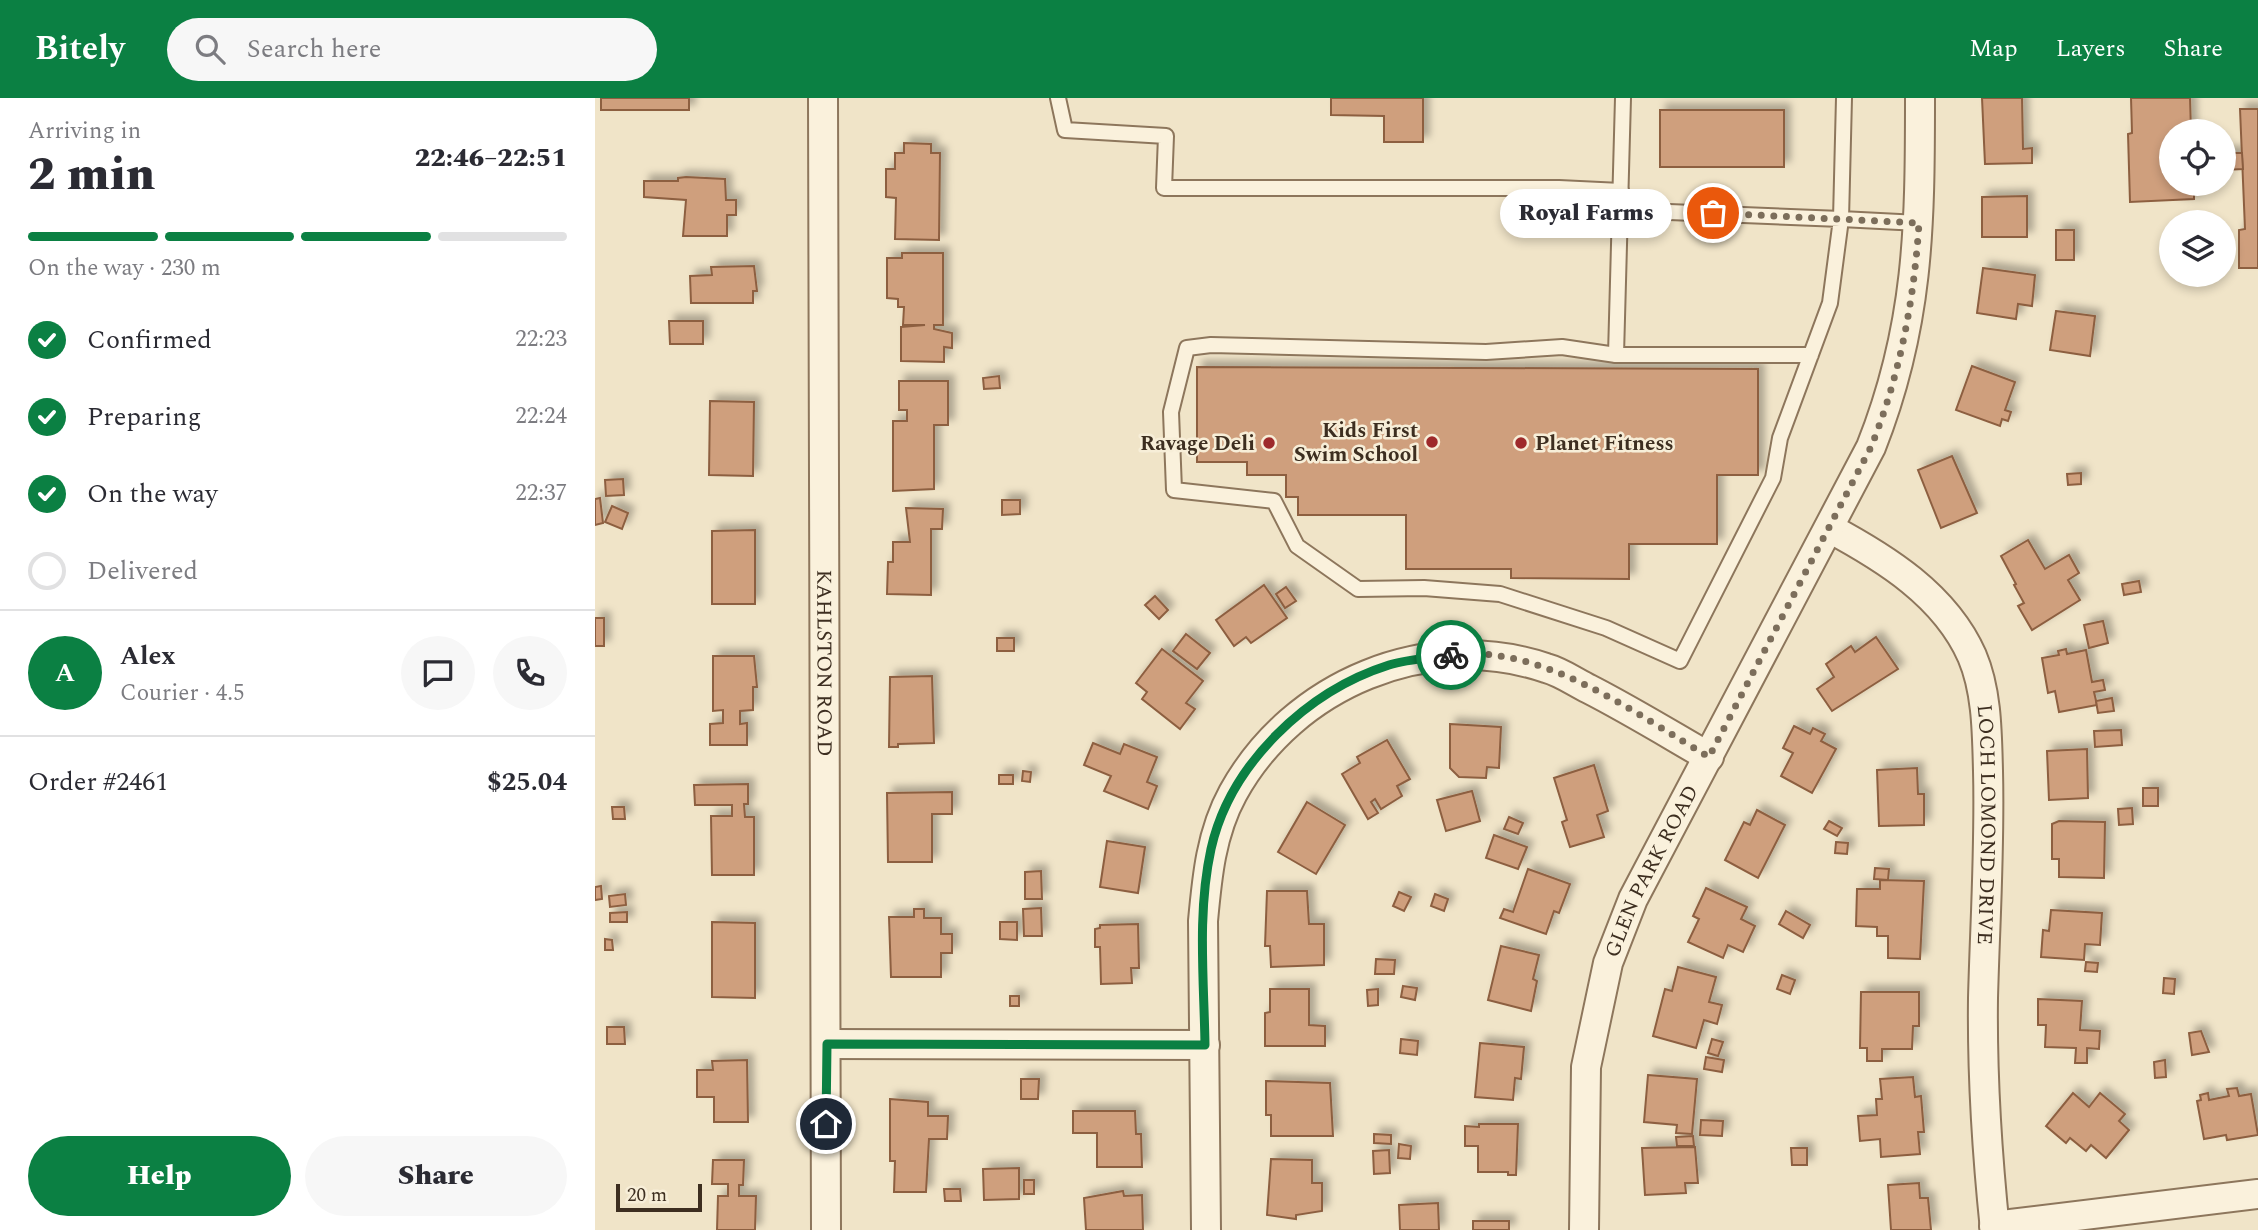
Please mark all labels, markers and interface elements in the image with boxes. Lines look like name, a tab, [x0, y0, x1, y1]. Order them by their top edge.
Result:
search box	[167, 18, 657, 81]
text: Bitely	[35, 24, 125, 74]
text: Search here	[247, 29, 381, 69]
icon: search	[191, 30, 229, 68]
text: Map	[1969, 31, 2018, 67]
text: Layers	[2056, 31, 2126, 67]
text: Share	[2164, 31, 2223, 67]
text: Arriving in	[28, 114, 141, 149]
map controls	[2159, 119, 2236, 287]
button: locate	[2159, 119, 2236, 196]
text: 22:46–22:51	[415, 138, 567, 178]
text: 2 min	[28, 140, 155, 210]
pin	[1683, 183, 1743, 243]
callout: Royal Farms	[1499, 188, 1671, 238]
icon: bag	[1694, 194, 1732, 232]
text: Royal Farms	[1518, 196, 1654, 231]
button: layers	[2159, 210, 2236, 287]
text: On the way · 230 m	[28, 251, 221, 286]
text: Confirmed	[87, 320, 212, 360]
icon: check	[28, 321, 66, 359]
text: 22:23	[515, 322, 567, 357]
text: Preparing	[87, 397, 201, 437]
icon: check	[28, 398, 66, 436]
text: 22:24	[515, 399, 567, 434]
place label: Kids First Swim School	[1294, 415, 1418, 471]
place label: Ravage Deli	[1140, 428, 1255, 460]
place label: Planet Fitness	[1535, 428, 1674, 460]
marker: Kids First Swim School	[1424, 434, 1440, 450]
marker: Ravage Deli	[1261, 435, 1277, 451]
marker: Planet Fitness	[1513, 435, 1529, 451]
text: On the way	[87, 474, 218, 514]
icon: check	[28, 475, 66, 513]
text: 22:37	[515, 476, 567, 511]
text: Delivered	[87, 551, 198, 591]
street label: KAHLSTON ROAD	[807, 569, 840, 757]
courier	[1416, 620, 1486, 690]
text: Alex	[120, 636, 175, 676]
button: chat	[401, 636, 475, 710]
button: phone	[493, 636, 567, 710]
icon: bike	[1432, 636, 1470, 674]
text: A	[55, 653, 75, 693]
text: Courier · 4.5	[120, 676, 245, 711]
street label: LOCH LOMOND DRIVE	[1967, 703, 2003, 945]
text: Order #2461	[28, 762, 168, 802]
text: $25.04	[487, 762, 567, 802]
street label: GLEN PARK ROAD	[1597, 779, 1707, 962]
pin	[796, 1094, 856, 1154]
icon: home	[807, 1105, 845, 1143]
button: Help	[28, 1136, 291, 1216]
button: Share	[305, 1136, 567, 1216]
scale bar	[616, 1181, 702, 1213]
text: 20 m	[627, 1181, 667, 1210]

